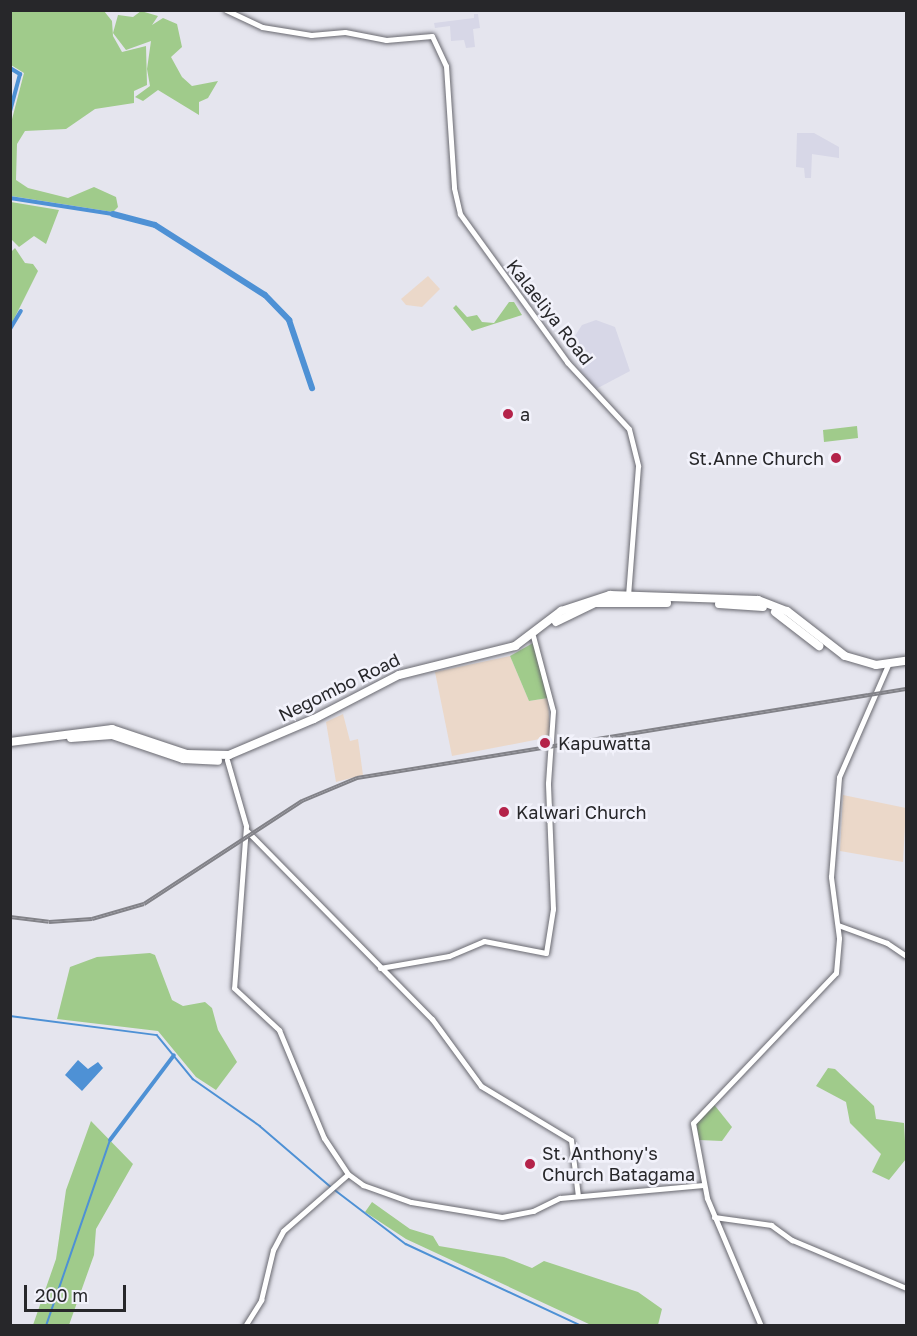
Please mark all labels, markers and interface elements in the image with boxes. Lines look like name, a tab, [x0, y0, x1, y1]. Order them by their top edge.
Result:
street label: Kalaeliya Road	[502, 255, 598, 369]
place label: a	[520, 403, 530, 425]
marker: a	[501, 407, 515, 421]
place label: St.Anne Church	[688, 447, 824, 469]
marker: St.Anne Church	[829, 451, 843, 465]
street label: Negombo Road	[275, 648, 403, 726]
place label: Kapuwatta	[558, 732, 651, 754]
marker: Kapuwatta	[536, 734, 554, 752]
place label: Kalwari Church	[516, 801, 647, 823]
marker: Kalwari Church	[497, 805, 511, 819]
place label: St. Anthony's Church Batagama	[542, 1143, 695, 1186]
marker: St. Anthony's Church Batagama	[523, 1157, 537, 1171]
scale bar	[27, 1273, 129, 1311]
text: 200 m	[35, 1284, 88, 1306]

